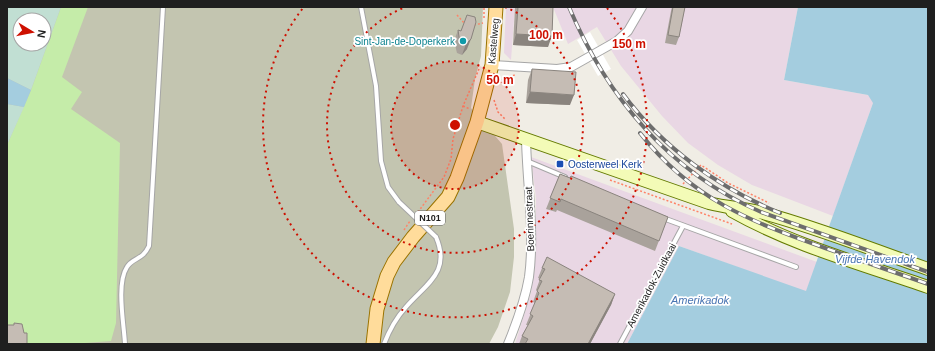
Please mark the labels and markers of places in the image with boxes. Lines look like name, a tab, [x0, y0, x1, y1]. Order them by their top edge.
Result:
place label: Sint-Jan-de-Doperkerk	[354, 36, 456, 47]
marker: Sint-Jan-de-Doperkerk	[458, 36, 468, 46]
centre of rings	[448, 118, 462, 132]
marker: Oosterweel Kerk	[555, 159, 565, 169]
place label: Oosterweel Kerk	[568, 159, 643, 170]

